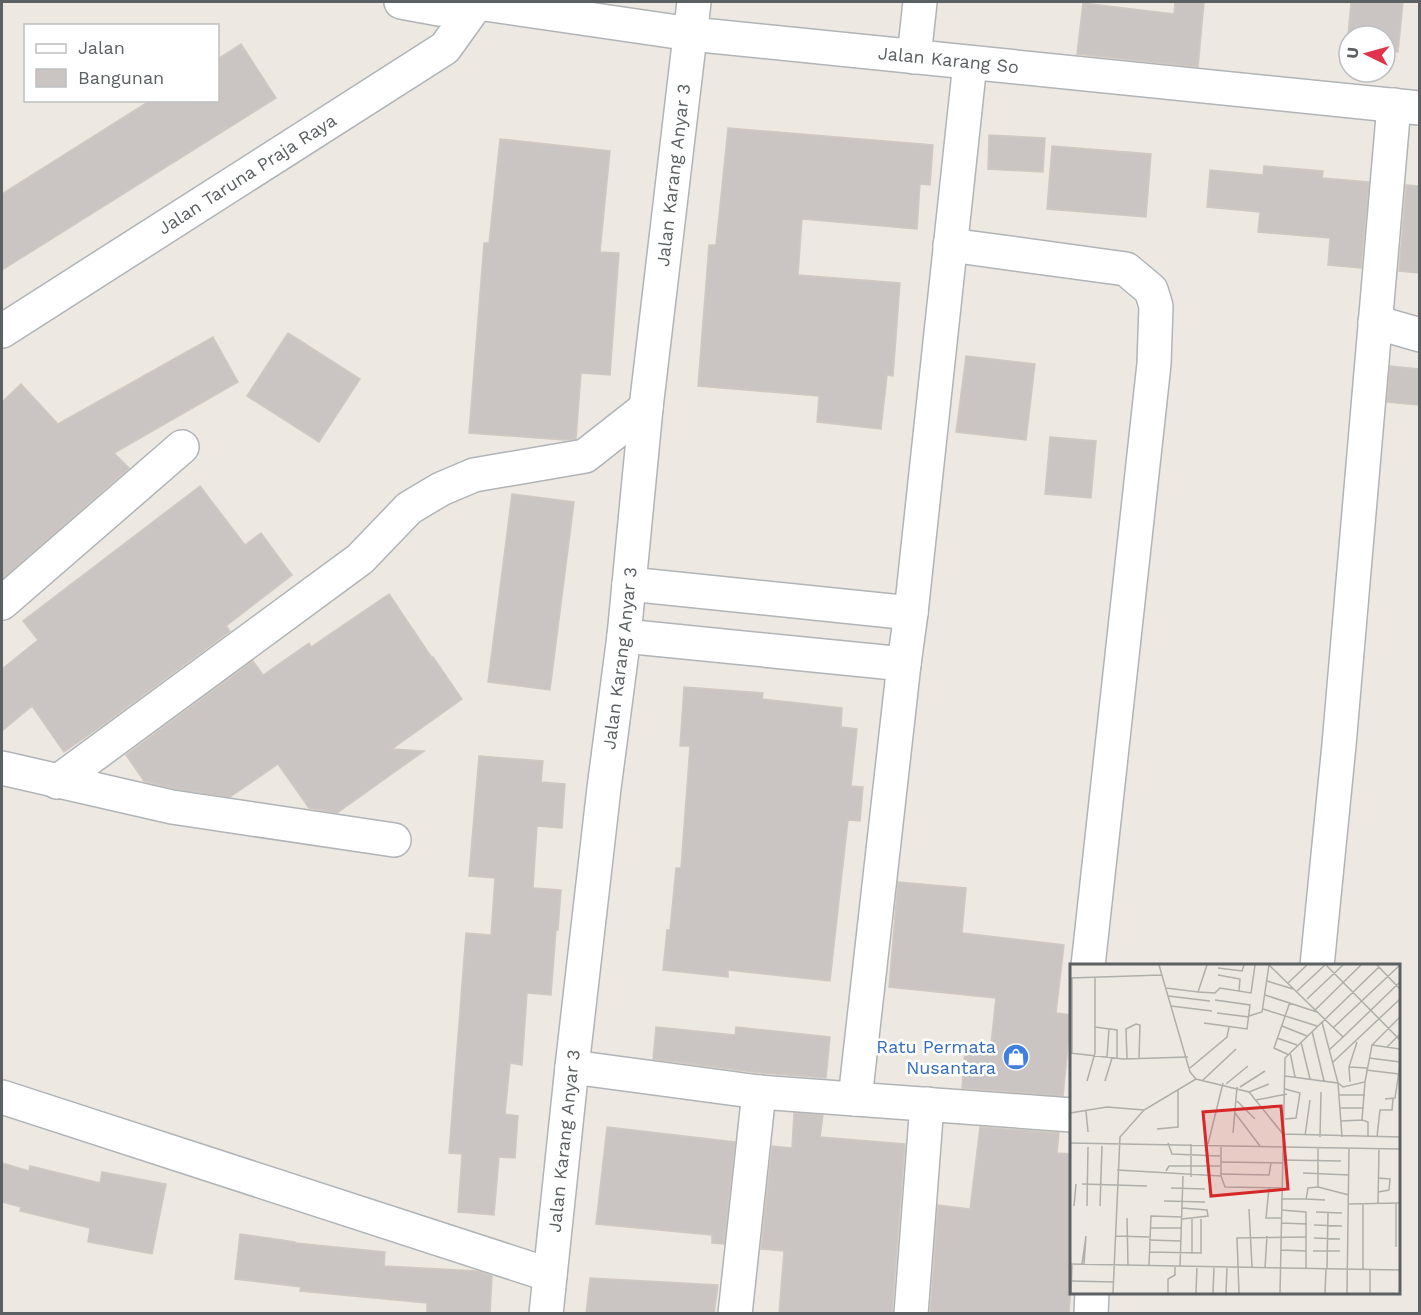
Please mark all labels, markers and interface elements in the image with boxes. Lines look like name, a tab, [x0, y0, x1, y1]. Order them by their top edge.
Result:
legend	[24, 24, 219, 102]
north arrow	[1337, 24, 1397, 84]
text: Jalan	[78, 37, 125, 58]
street label: Jalan Karang So	[877, 42, 1020, 77]
text: U	[1343, 46, 1363, 59]
text: Bangunan	[78, 67, 164, 88]
street label: Jalan Karang Anyar 3	[652, 83, 694, 268]
street label: Jalan Taruna Praja Raya	[154, 109, 340, 239]
street label: Jalan Karang Anyar 3	[598, 566, 641, 751]
inset map	[1070, 964, 1400, 1294]
place label: Ratu Permata Nusantara	[876, 1036, 996, 1078]
shop icon: Ratu Permata Nusantara	[1001, 1042, 1031, 1072]
street label: Jalan Karang Anyar 3	[544, 1048, 584, 1233]

